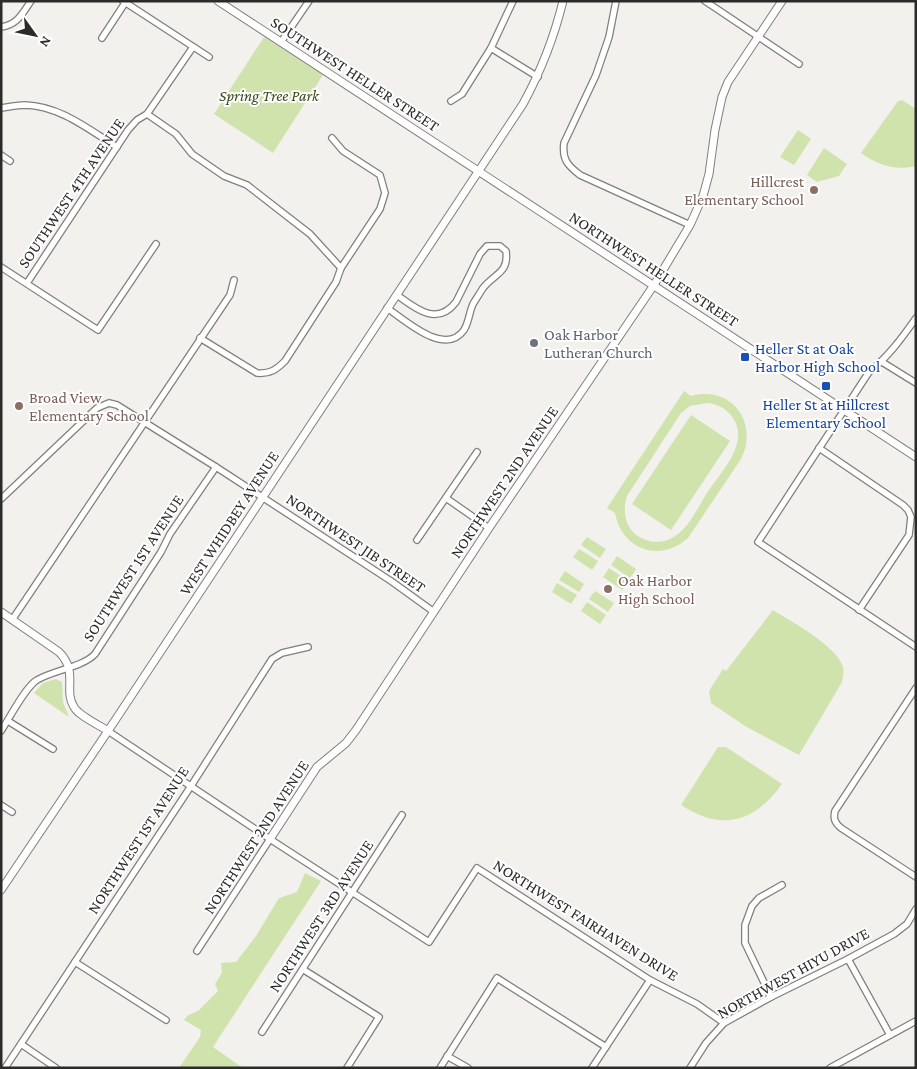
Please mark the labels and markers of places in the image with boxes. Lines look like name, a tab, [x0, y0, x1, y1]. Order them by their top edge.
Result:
place label: Hillcrest Elementary School	[684, 173, 805, 209]
marker: Hillcrest Elementary School	[808, 184, 820, 196]
place label: Oak Harbor Lutheran Church	[544, 326, 653, 361]
marker: Oak Harbor Lutheran Church	[528, 337, 540, 349]
place label: Heller St at Oak Harbor High School	[755, 340, 880, 376]
marker: Heller St at Oak Harbor High School	[739, 351, 751, 363]
marker: Heller St at Hillcrest Elementary School	[820, 380, 832, 392]
place label: Broad View Elementary School	[29, 389, 149, 425]
place label: Heller St at Hillcrest Elementary School	[763, 396, 890, 432]
marker: Broad View Elementary School	[13, 400, 25, 412]
place label: Oak Harbor High School	[618, 572, 695, 608]
marker: Oak Harbor High School	[602, 583, 614, 595]

